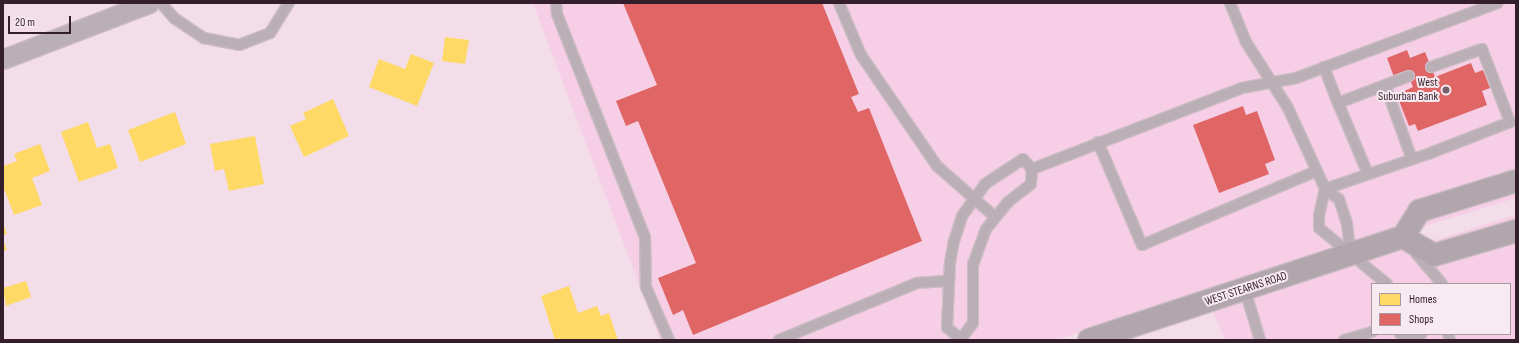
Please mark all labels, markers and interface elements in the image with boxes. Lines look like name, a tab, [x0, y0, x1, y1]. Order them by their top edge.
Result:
scale bar	[10, 8, 73, 34]
text: 20 m	[15, 15, 35, 30]
place label: West Suburban Bank	[1378, 76, 1438, 104]
marker: West Suburban Bank	[1441, 85, 1451, 95]
street label: WEST STEARNS ROAD	[1203, 269, 1289, 309]
legend	[1371, 283, 1511, 335]
text: Homes	[1409, 292, 1437, 307]
text: Shops	[1409, 312, 1434, 327]

